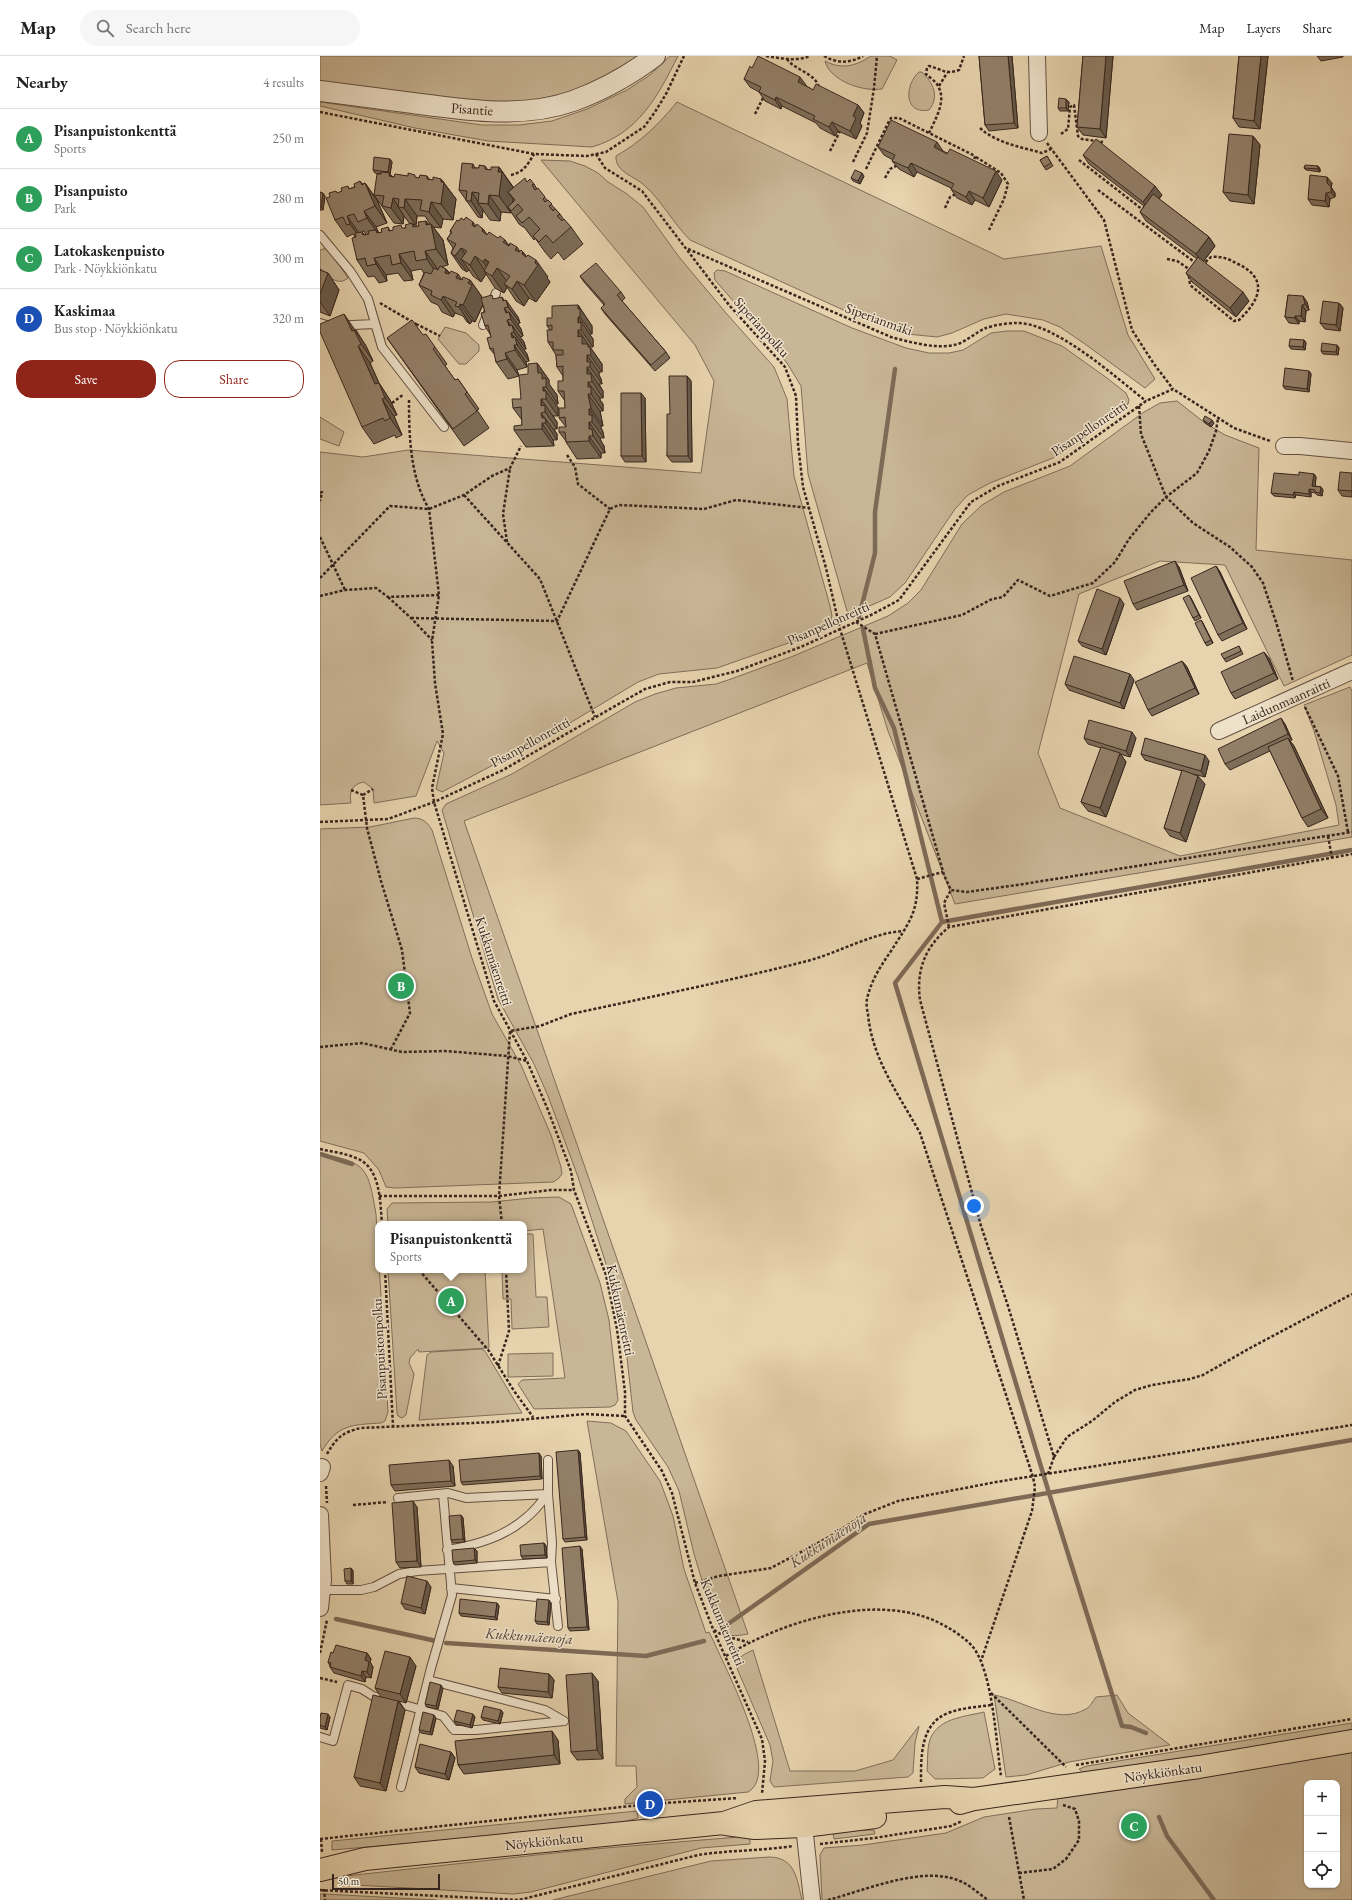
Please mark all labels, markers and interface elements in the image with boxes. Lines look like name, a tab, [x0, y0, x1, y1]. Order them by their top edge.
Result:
search box	[80, 10, 360, 46]
text: Map	[20, 15, 56, 40]
icon: search	[94, 17, 116, 39]
text: Search here	[126, 18, 191, 37]
text: Map	[1199, 19, 1224, 37]
text: Layers	[1246, 19, 1281, 37]
text: Share	[1303, 19, 1332, 37]
text: Nearby	[16, 71, 68, 93]
text: 4 results	[263, 74, 304, 91]
street label: Pisantie	[450, 99, 494, 119]
text: Pisanpuistonkenttä	[54, 121, 176, 140]
text: A	[24, 130, 34, 147]
text: 250 m	[273, 130, 304, 147]
text: Sports	[54, 140, 86, 157]
text: Pisanpuisto	[54, 181, 128, 200]
text: B	[25, 190, 33, 207]
text: 280 m	[273, 190, 304, 207]
text: Park	[54, 200, 76, 217]
text: Latokaskenpuisto	[54, 241, 165, 260]
text: C	[24, 250, 34, 267]
text: 300 m	[273, 250, 304, 267]
text: Park · Nöykkiönkatu	[54, 260, 157, 277]
street label: Siperianpolku	[730, 293, 794, 361]
street label: Siperianmäki	[843, 299, 916, 340]
text: Kaskimaa	[54, 301, 115, 320]
text: D	[24, 310, 34, 327]
text: 320 m	[273, 310, 304, 327]
text: Bus stop · Nöykkiönkatu	[54, 320, 178, 337]
button: Save	[16, 360, 156, 398]
button: Share	[164, 360, 304, 398]
street label: Pisanpellonreitti	[1047, 396, 1131, 460]
street label: Pisanpellonreitti	[784, 597, 872, 649]
street label: Laidunmaanraitti	[1239, 673, 1333, 728]
street label: Pisanpellonreitti	[487, 712, 573, 771]
street label: Kukkumäenreitti	[471, 914, 517, 1008]
pin: B	[388, 971, 414, 1001]
your location	[964, 1196, 984, 1216]
popup	[375, 1221, 527, 1273]
text: Pisanpuistonkenttä	[390, 1229, 512, 1248]
text: Sports	[390, 1248, 422, 1265]
street label: Kukkumäenreitti	[603, 1263, 640, 1358]
pin: A	[438, 1286, 464, 1316]
street label: Pisanpuistonpolku	[367, 1297, 391, 1400]
water label: Kukkumäenoja	[785, 1508, 870, 1572]
street label: Kukkumäenreitti	[697, 1576, 750, 1669]
water label: Kukkumäenoja	[483, 1623, 574, 1648]
street label: Nöykkiönkatu	[1123, 1758, 1204, 1786]
map controls	[1304, 1780, 1340, 1888]
button: +	[1304, 1780, 1340, 1816]
pin: D	[637, 1789, 663, 1819]
pin: C	[1121, 1811, 1147, 1841]
button: −	[1304, 1816, 1340, 1852]
street label: Nöykkiönkatu	[504, 1828, 585, 1854]
button: locate	[1304, 1852, 1340, 1888]
scale bar	[332, 1872, 440, 1891]
text: 50 m	[338, 1874, 359, 1888]

